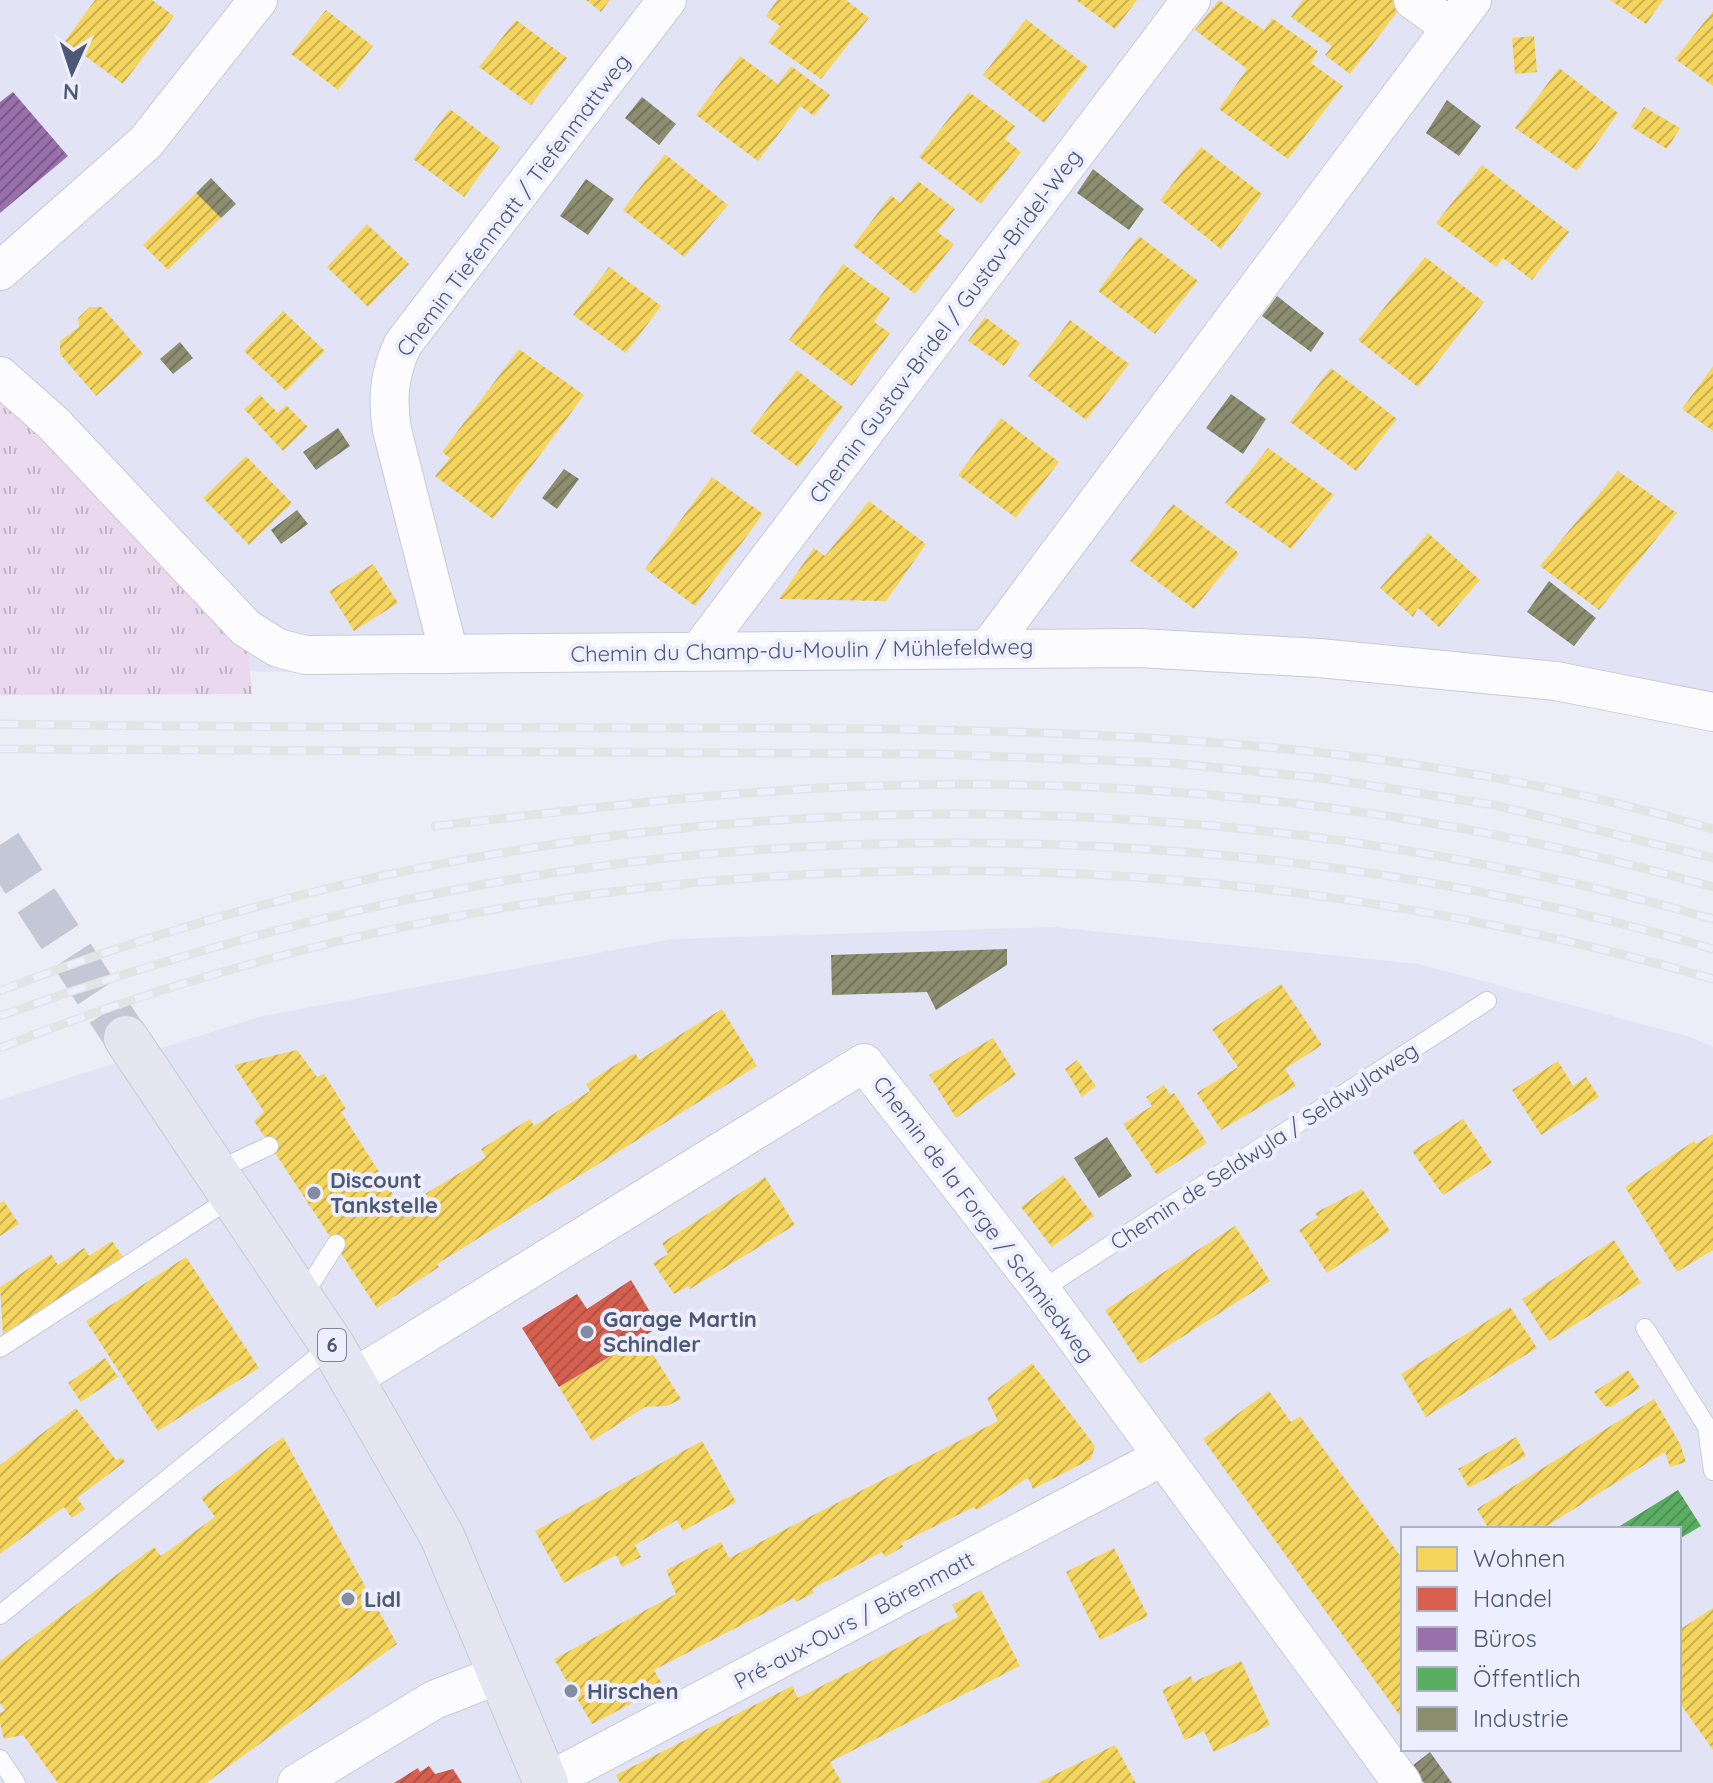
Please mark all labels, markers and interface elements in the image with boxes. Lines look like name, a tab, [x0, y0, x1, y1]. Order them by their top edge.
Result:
north arrow	[32, 32, 112, 112]
street label: Chemin Tiefenmatt / Tiefenmattweg	[390, 48, 636, 362]
text: N	[62, 78, 80, 106]
street label: Chemin Gustav-Bridel / Gustav-Bridel-Weg	[803, 143, 1087, 509]
street label: Chemin du Champ-du-Moulin / Mühlefeldweg	[570, 632, 1034, 668]
street label: Chemin de Seldwyla / Seldwylaweg	[1105, 1036, 1423, 1256]
street label: Chemin de la Forge / Schmiedweg	[867, 1070, 1101, 1368]
place label: Discount Tankstelle	[330, 1166, 438, 1219]
marker: Discount Tankstelle	[305, 1184, 323, 1202]
place label: Garage Martin Schindler	[603, 1305, 757, 1358]
marker: Garage Martin Schindler	[578, 1323, 596, 1341]
road number: 6	[318, 1329, 346, 1361]
legend	[1401, 1527, 1681, 1751]
text: Wohnen	[1473, 1543, 1565, 1573]
street label: Pré-aux-Ours / Bärenmatt	[729, 1545, 979, 1695]
text: Handel	[1473, 1583, 1552, 1613]
place label: Lidl	[364, 1585, 401, 1613]
marker: Lidl	[339, 1590, 357, 1608]
text: Büros	[1473, 1623, 1537, 1653]
text: Öffentlich	[1473, 1663, 1581, 1693]
place label: Hirschen	[587, 1677, 679, 1705]
marker: Hirschen	[562, 1682, 580, 1700]
text: Industrie	[1473, 1703, 1569, 1733]

